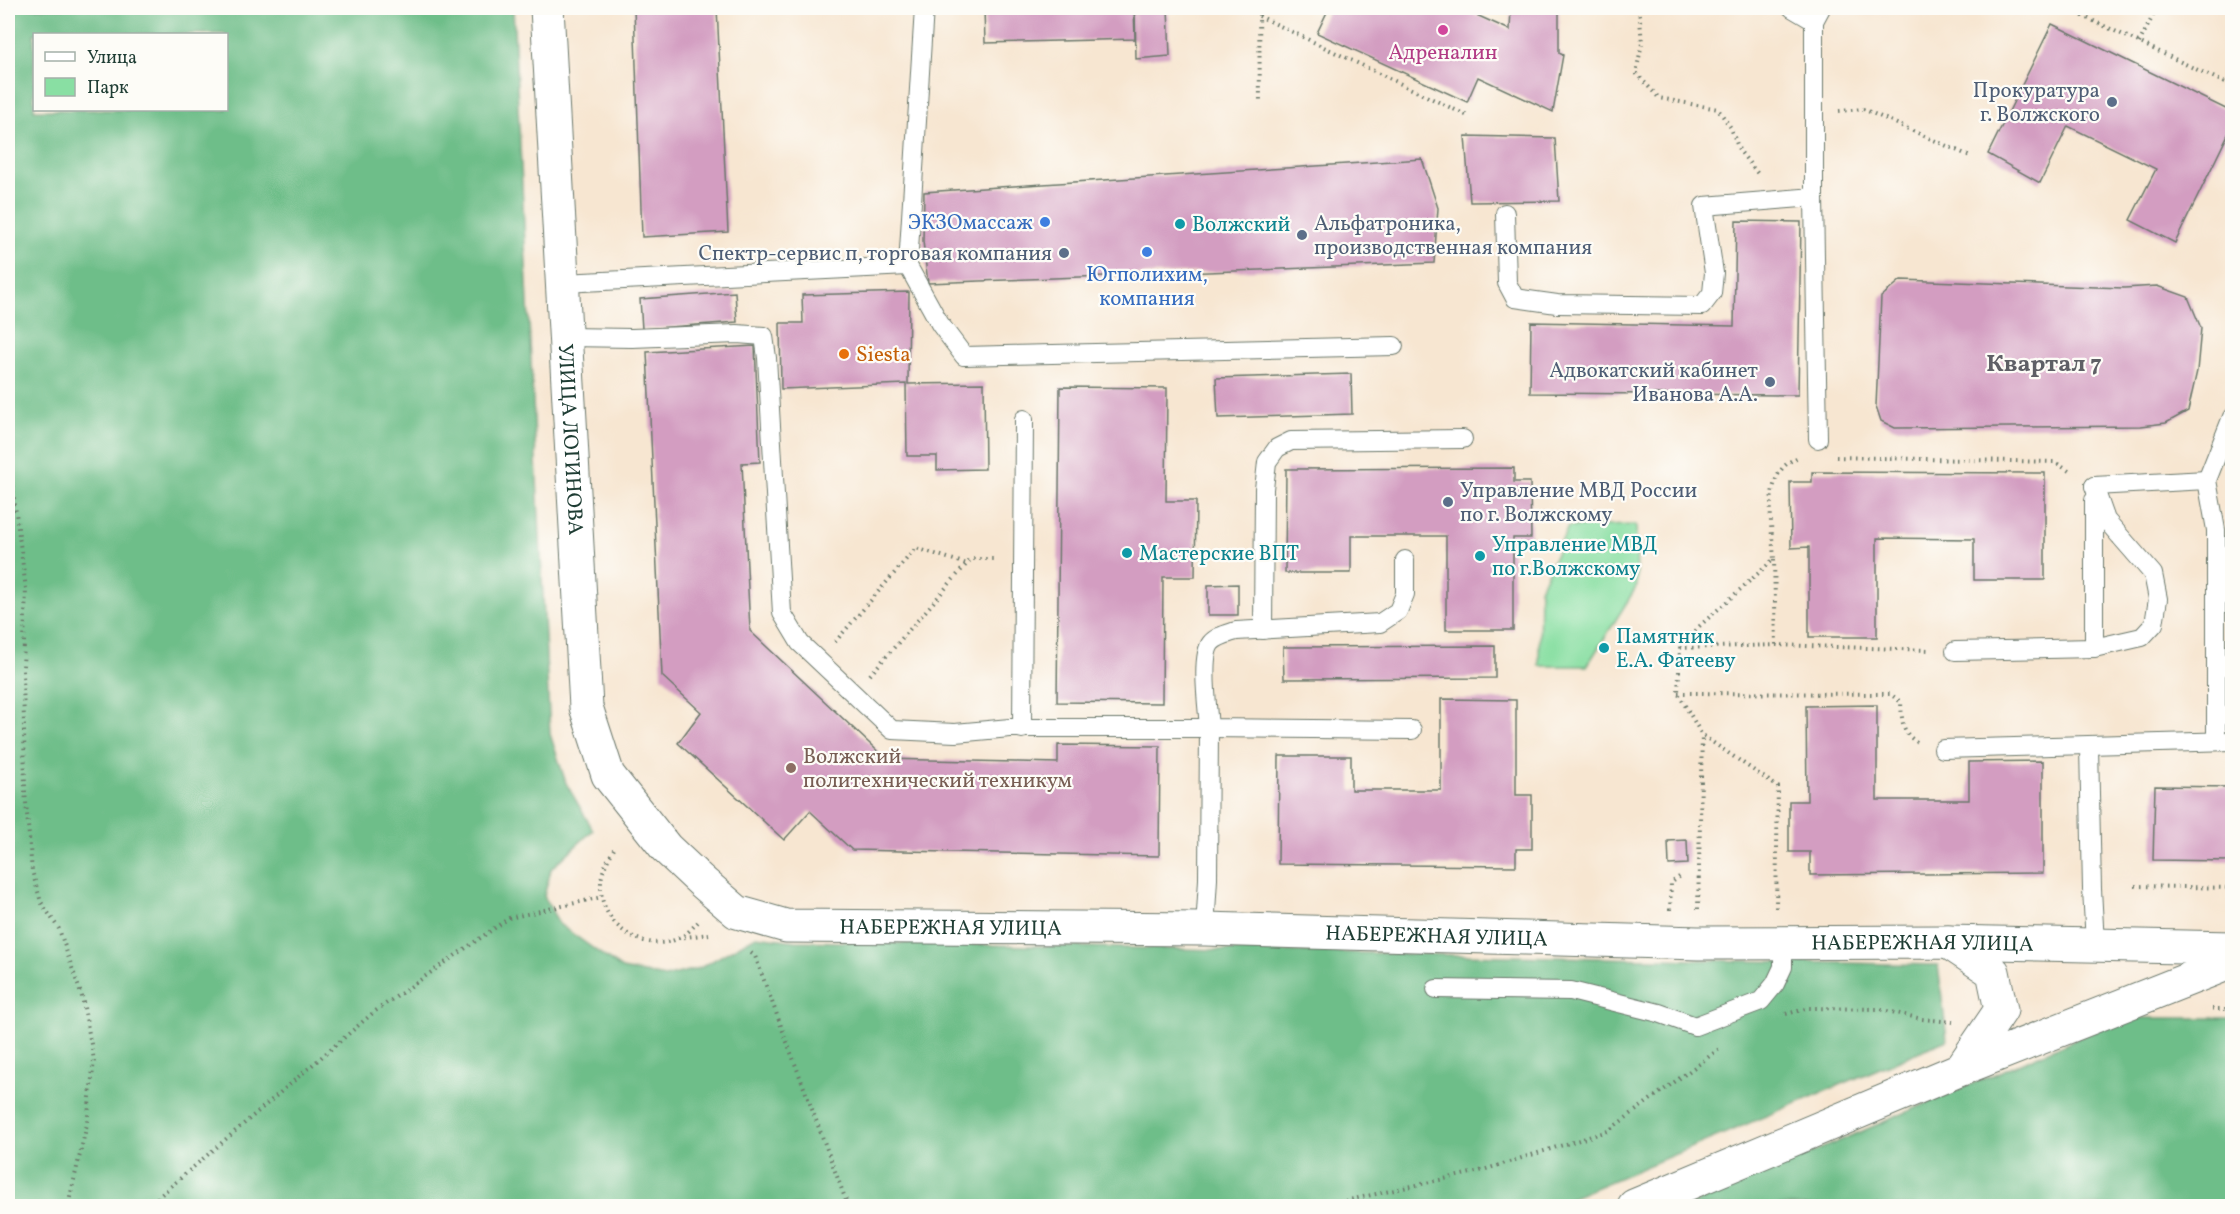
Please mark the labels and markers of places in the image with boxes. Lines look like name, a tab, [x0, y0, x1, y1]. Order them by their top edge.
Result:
marker: Адреналин	[1436, 23, 1450, 37]
place label: Адреналин	[1389, 39, 1498, 68]
place label: Прокуратура г. Волжского	[1973, 77, 2100, 130]
marker: Прокуратура г. Волжского	[2105, 95, 2119, 109]
place label: ЭКЗОмассаж	[908, 209, 1033, 238]
place label: Альфатроника, производственная компания	[1314, 210, 1592, 263]
place label: Волжский	[1192, 211, 1290, 240]
marker: ЭКЗОмассаж	[1038, 215, 1052, 229]
marker: Волжский	[1173, 217, 1187, 231]
marker: Альфатроника, производственная компания	[1295, 228, 1309, 242]
place label: Спектр-сервис п, торговая компания	[698, 240, 1052, 269]
marker: Югполихим, компания	[1140, 245, 1154, 259]
marker: Спектр-сервис п, торговая компания	[1057, 246, 1071, 260]
place label: Югполихим, компания	[1086, 261, 1208, 314]
place label: Siesta	[856, 341, 911, 370]
marker: Siesta	[837, 347, 851, 361]
place label: Адвокатский кабинет Иванова А.А.	[1549, 357, 1758, 410]
marker: Адвокатский кабинет Иванова А.А.	[1763, 375, 1777, 389]
place label: Управление МВД России по г. Волжскому	[1460, 477, 1698, 530]
marker: Управление МВД России по г. Волжскому	[1441, 495, 1455, 509]
place label: Управление МВД по г.Волжскому	[1492, 531, 1658, 584]
place label: Мастерские ВПТ	[1139, 540, 1299, 569]
marker: Мастерские ВПТ	[1120, 546, 1134, 560]
marker: Управление МВД по г.Волжскому	[1473, 549, 1487, 563]
place label: Памятник Е.А. Фатееву	[1616, 623, 1736, 676]
marker: Памятник Е.А. Фатееву	[1597, 641, 1611, 655]
place label: Волжский политехнический техникум	[803, 743, 1072, 796]
marker: Волжский политехнический техникум	[784, 761, 798, 775]

